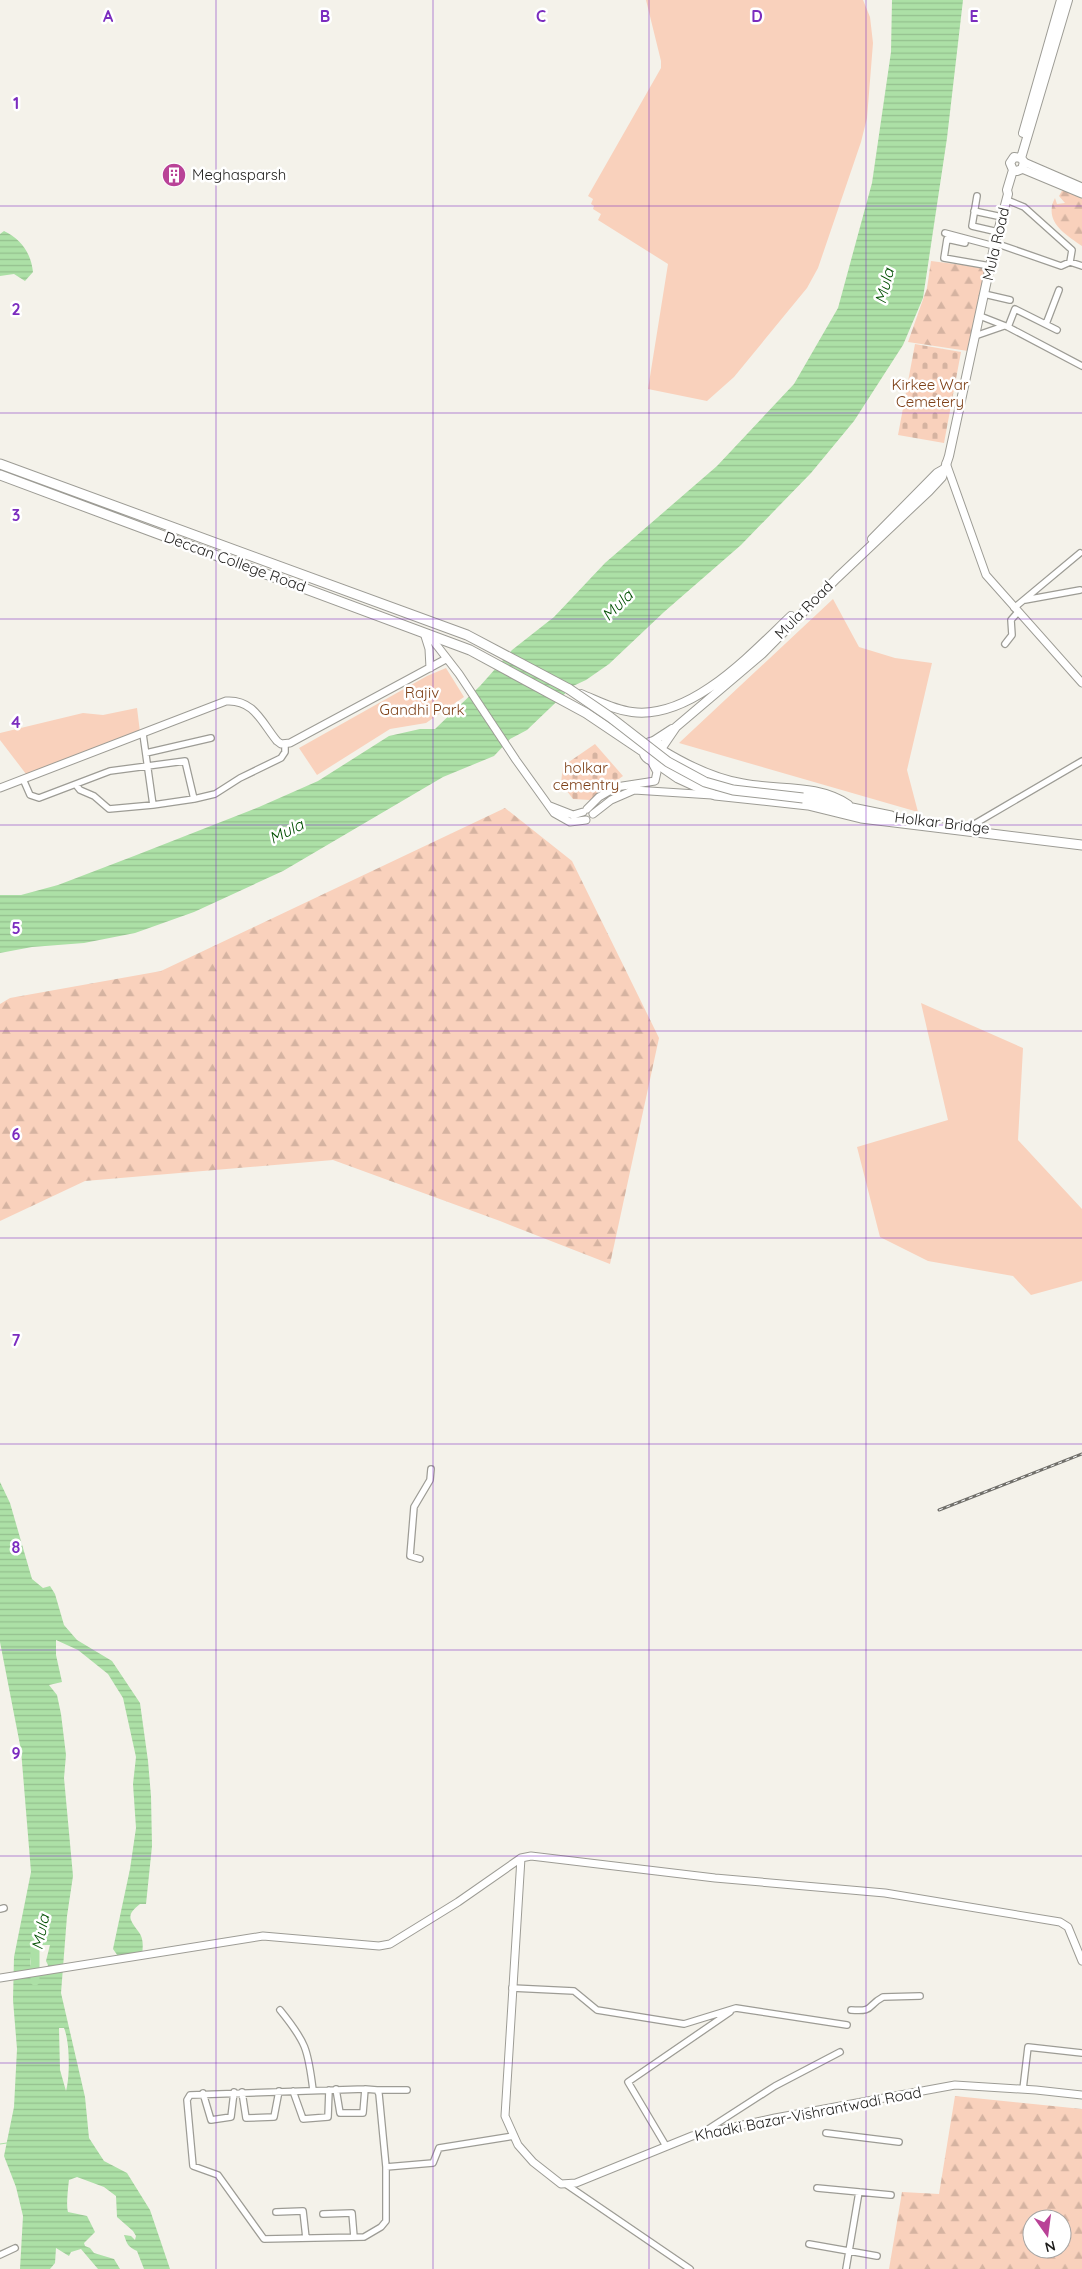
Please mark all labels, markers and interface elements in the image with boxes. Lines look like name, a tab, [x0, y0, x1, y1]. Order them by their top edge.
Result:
text: A	[103, 6, 114, 26]
text: B	[320, 6, 330, 26]
text: C	[536, 6, 546, 26]
text: D	[751, 6, 763, 26]
text: E	[969, 6, 979, 26]
text: 1	[13, 93, 19, 113]
building icon: Meghasparsh	[161, 162, 187, 188]
place label: Meghasparsh	[192, 165, 286, 184]
street label: Mula Road	[978, 205, 1013, 282]
water label: Mula	[870, 265, 898, 306]
text: 2	[11, 299, 21, 319]
park label: Kirkee War Cemetery	[891, 375, 969, 411]
text: 3	[12, 505, 20, 525]
street label: Deccan College Road	[162, 527, 309, 596]
street label: Mula Road	[770, 576, 837, 643]
water label: Mula	[597, 584, 638, 625]
park label: Rajiv Gandhi Park	[379, 683, 465, 719]
text: 4	[11, 712, 21, 732]
park label: holkar cementry	[553, 758, 619, 794]
street label: Holkar Bridge	[893, 807, 991, 838]
water label: Mula	[266, 814, 308, 848]
text: 5	[11, 918, 21, 938]
text: 6	[12, 1124, 21, 1144]
text: 7	[12, 1330, 21, 1350]
text: 8	[12, 1537, 21, 1557]
text: 9	[11, 1743, 21, 1763]
water label: Mula	[27, 1911, 54, 1952]
street label: Khadki Bazar-Vishrantwadi Road	[693, 2082, 923, 2145]
north arrow	[1022, 2209, 1072, 2259]
text: N	[1043, 2237, 1057, 2257]

